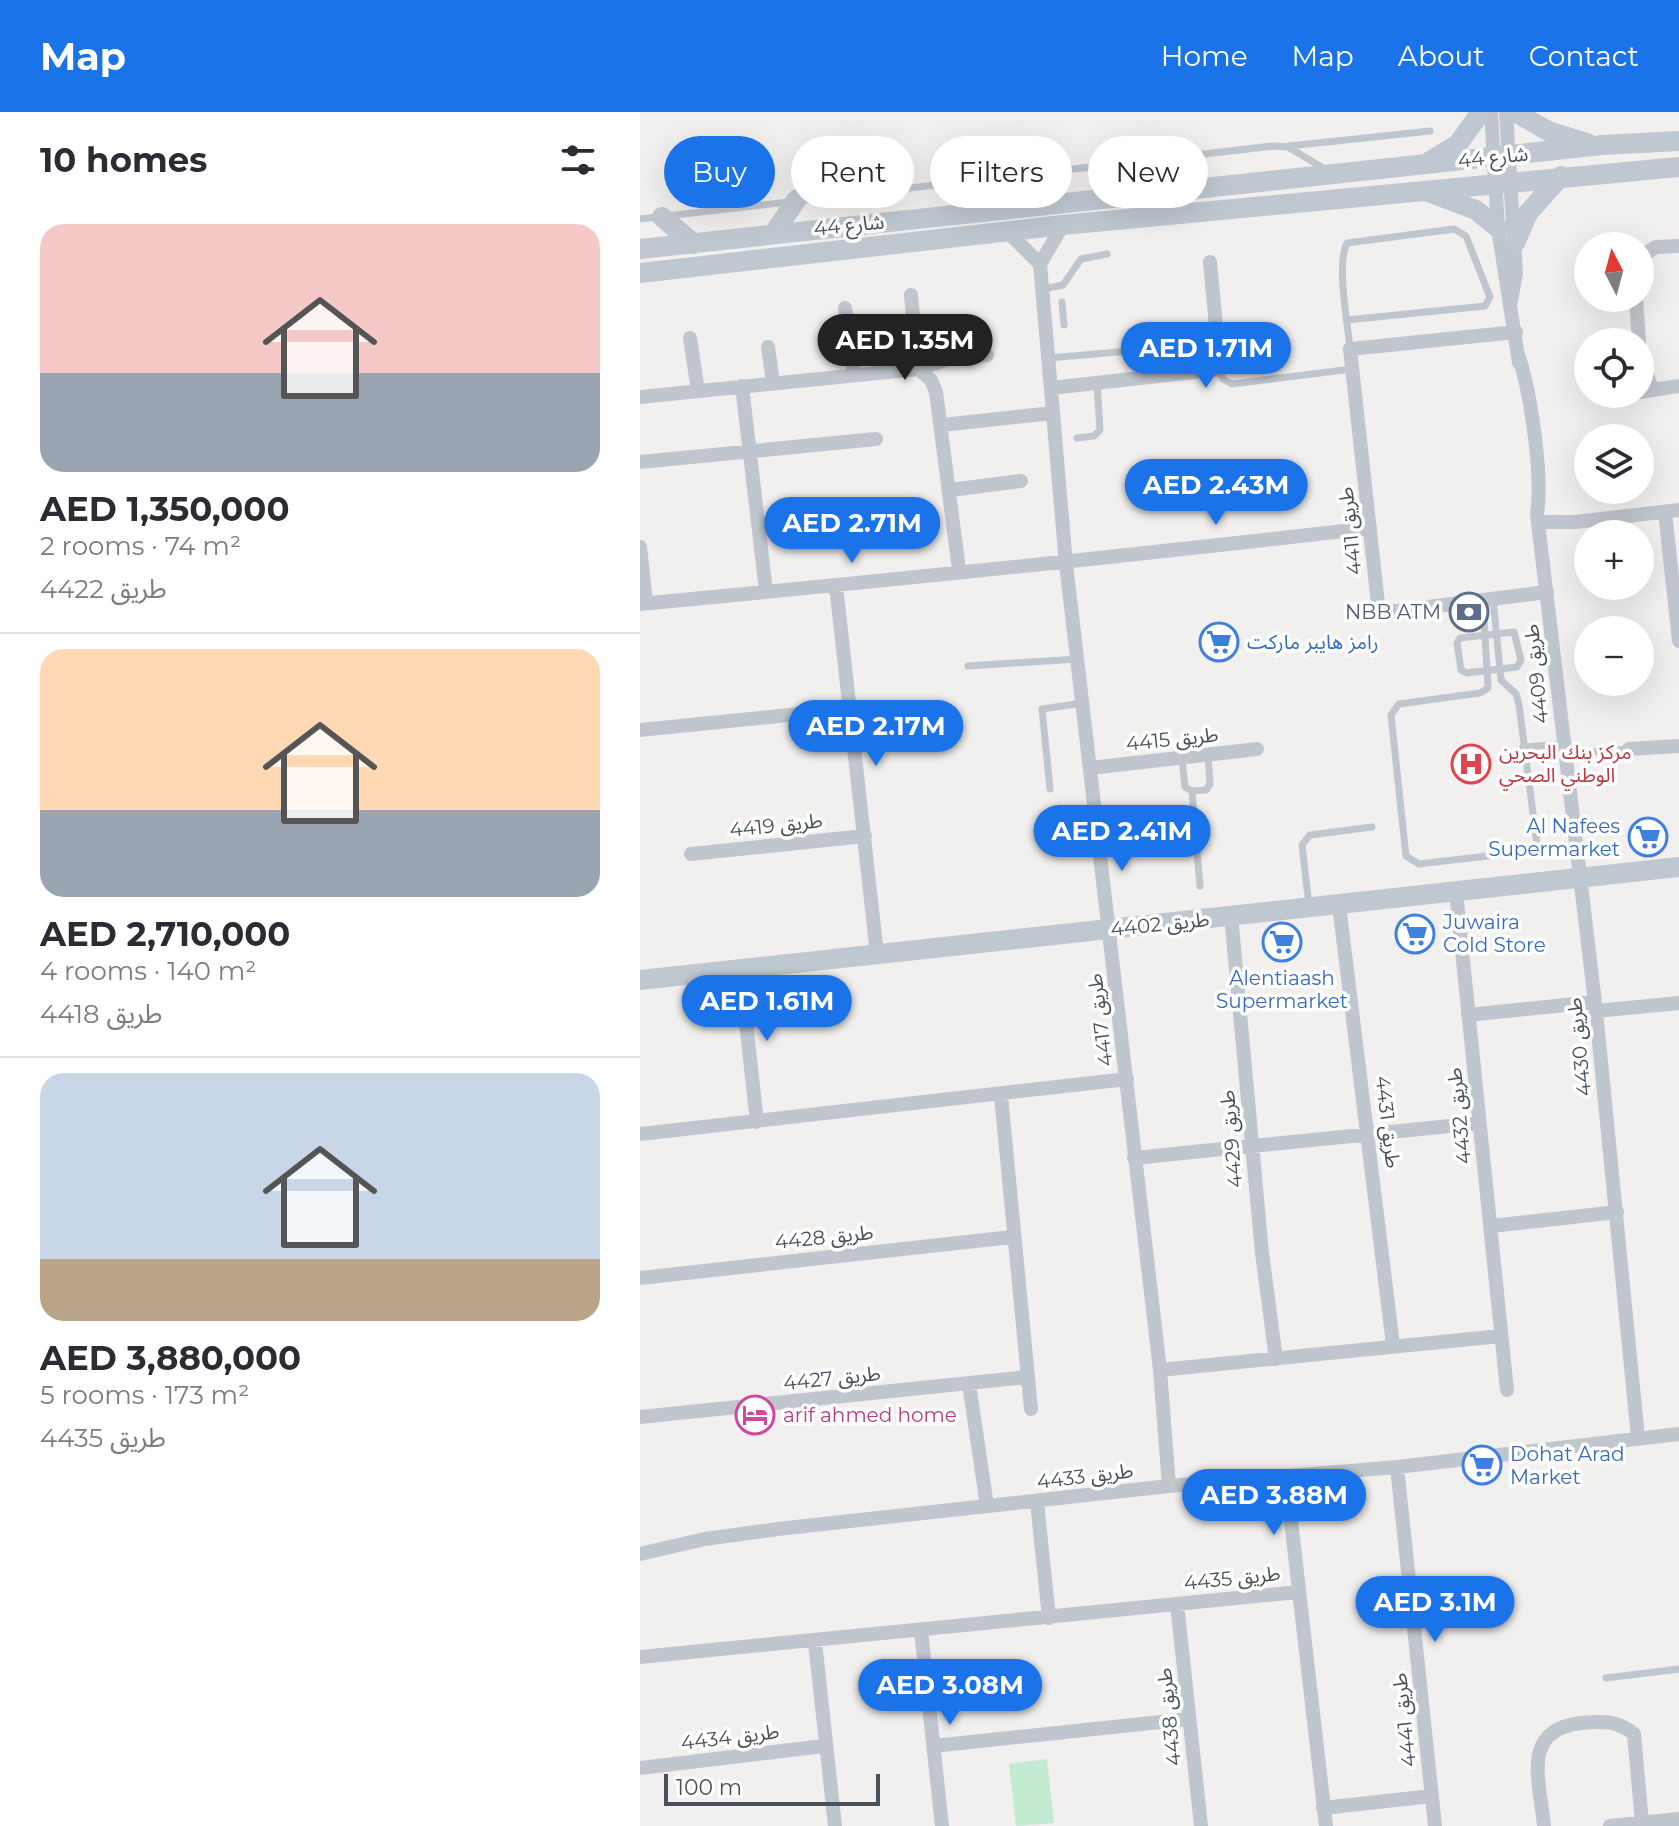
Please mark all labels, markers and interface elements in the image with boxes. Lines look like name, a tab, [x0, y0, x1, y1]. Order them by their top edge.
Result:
text: Map	[40, 33, 126, 80]
text: Home	[1161, 39, 1248, 73]
text: Map	[1292, 39, 1354, 73]
text: About	[1398, 39, 1485, 73]
text: Contact	[1529, 39, 1639, 73]
chip: Buy	[664, 136, 775, 208]
chip: Rent	[791, 136, 914, 208]
chip: Filters	[930, 136, 1072, 208]
chip: New	[1088, 136, 1208, 208]
icon: filters	[556, 138, 600, 182]
text: 10 homes	[40, 139, 207, 181]
street label: شارع 44	[1457, 141, 1530, 176]
street label: شارع 44	[813, 209, 886, 244]
north arrow	[1574, 232, 1654, 312]
map controls	[1574, 232, 1654, 696]
icon: home	[248, 276, 392, 420]
pin: AED 1.35M	[813, 314, 997, 382]
pin: AED 1.71M	[1114, 322, 1298, 390]
text: AED 1.35M	[836, 324, 974, 356]
button: locate	[1574, 328, 1654, 408]
text: AED 1.71M	[1139, 332, 1273, 364]
button: layers	[1574, 424, 1654, 504]
pin: AED 2.43M	[1124, 459, 1308, 527]
text: AED 2.43M	[1143, 469, 1289, 501]
street label: طريق 4411	[1333, 486, 1368, 576]
text: AED 1,350,000	[40, 488, 290, 530]
pin: AED 2.71M	[760, 497, 944, 565]
text: AED 2.71M	[782, 507, 922, 539]
button: +	[1574, 520, 1654, 600]
text: 2 rooms · 74 m²	[40, 530, 241, 562]
text: طريق 4422	[40, 573, 167, 605]
bank icon: NBB ATM	[1448, 591, 1490, 633]
place label: NBB ATM	[1345, 600, 1441, 624]
button: −	[1574, 616, 1654, 696]
supermarket icon: رامز هايبر ماركت	[1198, 621, 1240, 663]
street label: طريق 4409	[1519, 623, 1554, 725]
place label: رامز هايبر ماركت	[1247, 630, 1379, 654]
pin: AED 2.17M	[784, 700, 968, 768]
icon: home	[248, 701, 392, 845]
text: AED 2.17M	[806, 710, 946, 742]
street label: طريق 4415	[1125, 722, 1219, 757]
place label: مركز بنك البحرين الوطني الصحي	[1499, 740, 1631, 791]
hospital icon: مركز بنك البحرين الوطني الصحي	[1450, 743, 1492, 785]
pin: AED 2.41M	[1030, 805, 1214, 873]
street label: طريق 4419	[728, 808, 824, 843]
place label: Al Nafees Supermarket	[1488, 814, 1620, 861]
text: AED 2.41M	[1052, 815, 1192, 847]
supermarket icon: Al Nafees Supermarket	[1627, 816, 1669, 858]
street label: طريق 4402	[1109, 907, 1211, 942]
place label: Juwaira Cold Store	[1442, 910, 1546, 957]
text: AED 2,710,000	[40, 913, 290, 955]
supermarket icon: Juwaira Cold Store	[1394, 913, 1436, 955]
supermarket icon: Alentiaash Supermarket	[1261, 921, 1303, 963]
text: 4 rooms · 140 m²	[40, 955, 257, 987]
place label: Alentiaash Supermarket	[1216, 966, 1348, 1013]
street label: طريق 4417	[1082, 972, 1119, 1068]
pin: AED 1.61M	[675, 975, 859, 1043]
text: AED 1.61M	[700, 985, 834, 1017]
street label: طريق 4430	[1562, 996, 1597, 1097]
text: طريق 4418	[40, 998, 162, 1030]
street label: طريق 4432	[1442, 1066, 1477, 1165]
street label: طريق 4431	[1369, 1074, 1406, 1170]
street label: طريق 4429	[1215, 1089, 1248, 1189]
icon: home	[248, 1125, 392, 1269]
street label: طريق 4428	[774, 1220, 874, 1255]
text: AED 3,880,000	[40, 1337, 301, 1379]
street label: طريق 4427	[782, 1361, 882, 1396]
text: 5 rooms · 173 m²	[40, 1379, 249, 1411]
hotel icon: arif ahmed home	[734, 1394, 776, 1436]
place label: arif ahmed home	[783, 1403, 957, 1427]
text: طريق 4435	[40, 1422, 166, 1454]
place label: Dohat Arad Market	[1510, 1442, 1625, 1489]
supermarket icon: Dohat Arad Market	[1461, 1444, 1503, 1486]
street label: طريق 4433	[1035, 1458, 1135, 1495]
pin: AED 3.88M	[1182, 1469, 1366, 1537]
text: AED 3.88M	[1200, 1479, 1348, 1511]
street label: طريق 4435	[1183, 1561, 1281, 1596]
pin: AED 3.1M	[1352, 1576, 1518, 1644]
text: AED 3.1M	[1374, 1586, 1497, 1618]
pin: AED 3.08M	[858, 1659, 1042, 1727]
street label: طريق 4438	[1152, 1667, 1187, 1767]
text: AED 3.08M	[876, 1669, 1024, 1701]
street label: طريق 4441	[1387, 1672, 1422, 1768]
street label: طريق 4434	[679, 1719, 781, 1756]
scale bar	[664, 1770, 880, 1806]
text: 100 m	[676, 1774, 742, 1801]

